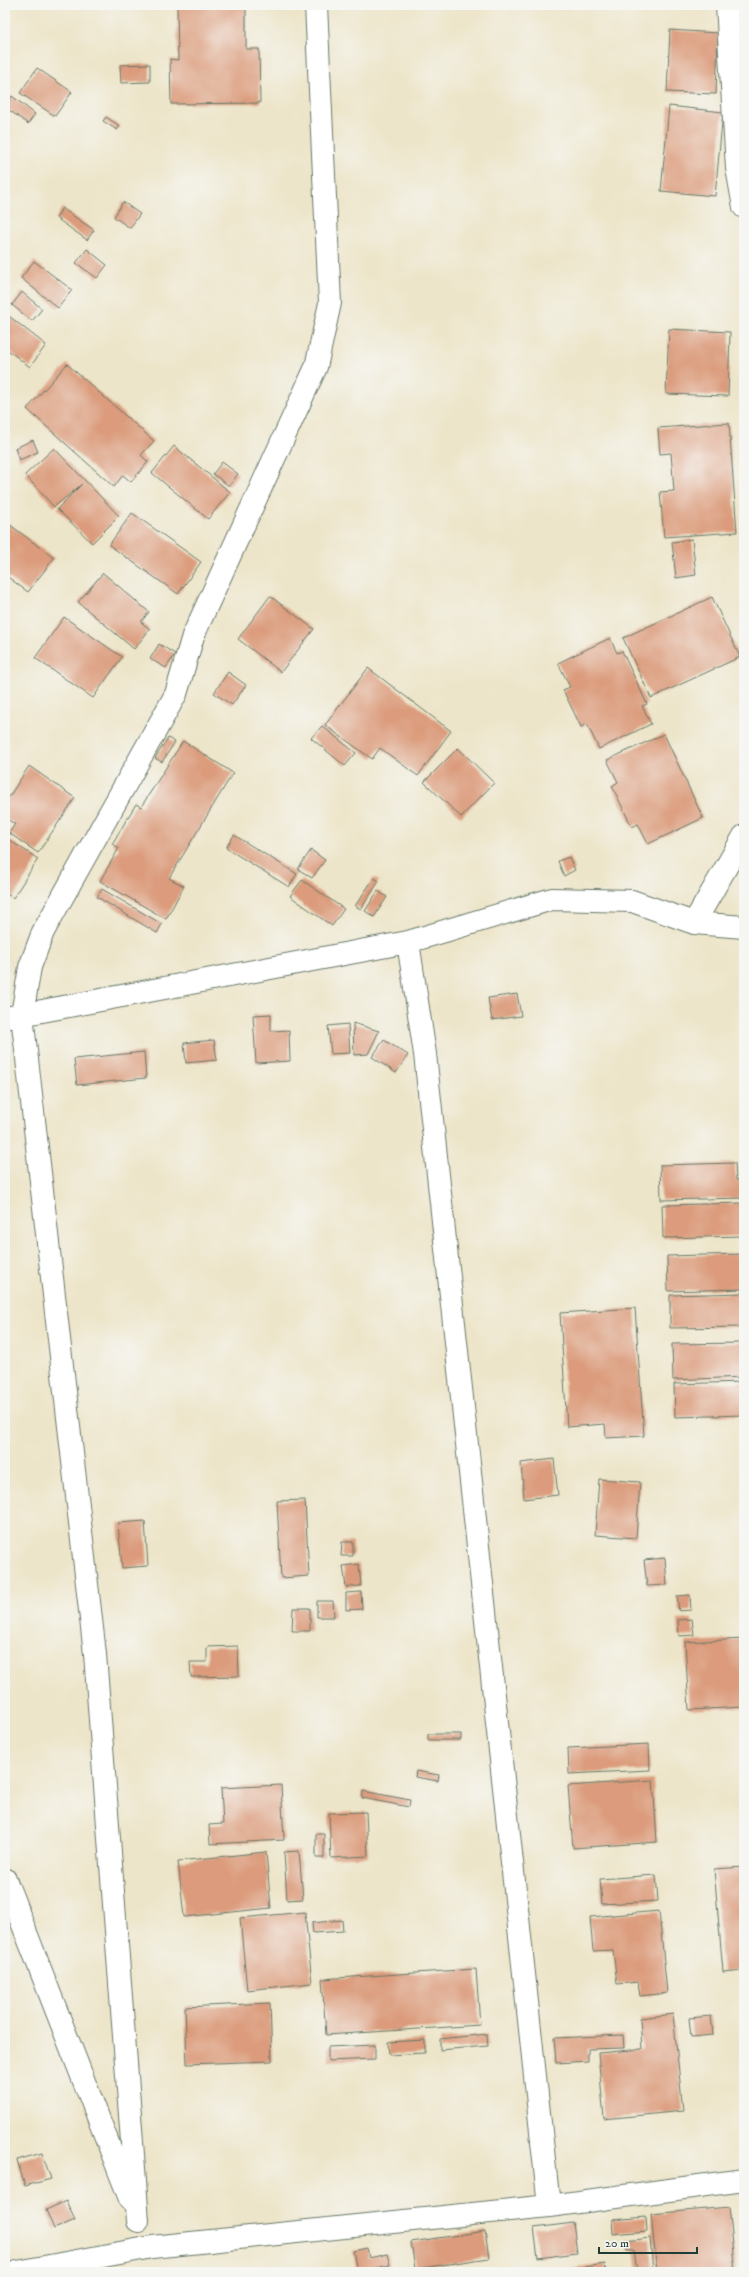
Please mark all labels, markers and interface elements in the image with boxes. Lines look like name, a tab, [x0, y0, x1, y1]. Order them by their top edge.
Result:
scale bar	[599, 2229, 697, 2255]
text: 20 m	[605, 2236, 629, 2251]

